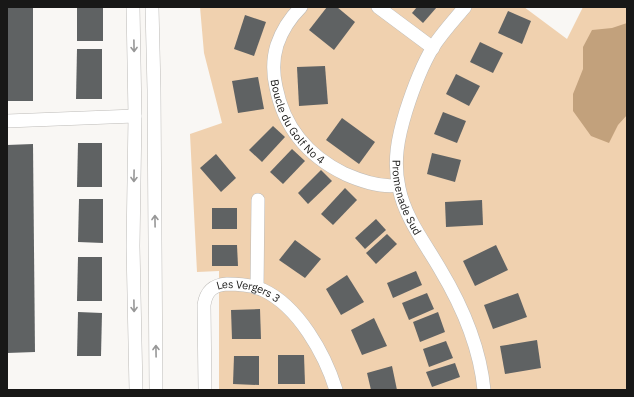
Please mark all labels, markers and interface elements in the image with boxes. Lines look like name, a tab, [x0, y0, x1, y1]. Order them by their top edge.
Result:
one-way arrow	[130, 39, 138, 52]
street label: Boucle du Golf No 4	[268, 78, 328, 167]
street label: Promenade Sud	[389, 160, 425, 238]
one-way arrow	[130, 169, 138, 182]
one-way arrow	[151, 215, 159, 228]
street label: Les Vergers 3	[215, 277, 283, 306]
one-way arrow	[130, 299, 138, 312]
one-way arrow	[152, 345, 160, 358]

